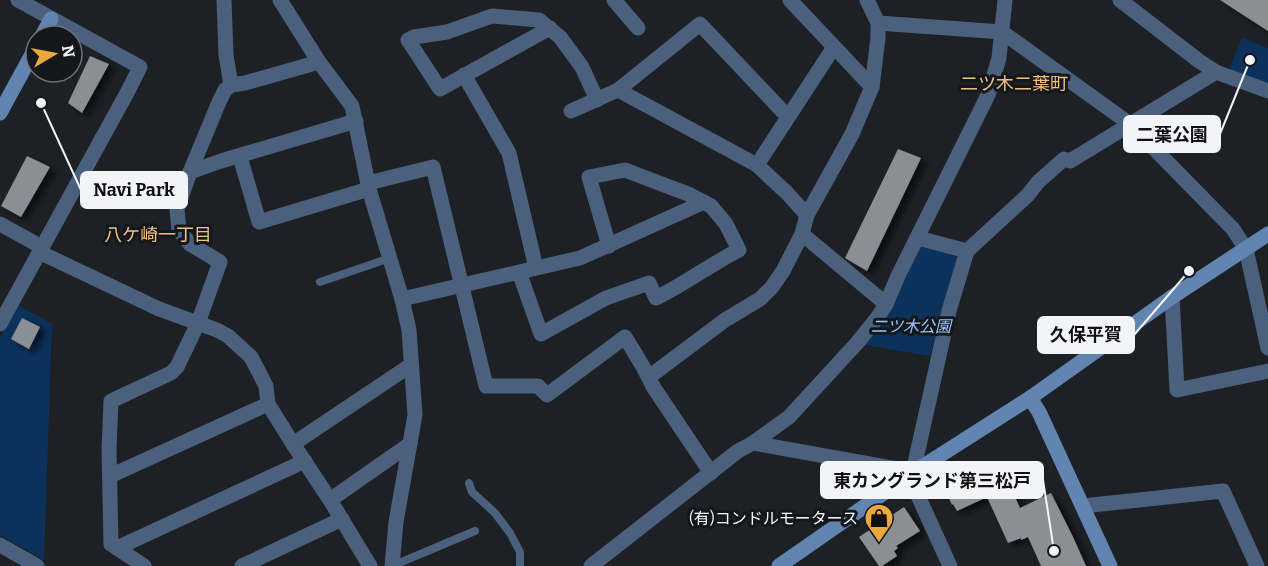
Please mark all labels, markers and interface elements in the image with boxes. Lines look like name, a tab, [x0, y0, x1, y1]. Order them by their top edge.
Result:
north arrow	[24, 24, 84, 84]
text: N	[58, 44, 79, 59]
district label: 二ツ木二葉町	[960, 73, 1068, 95]
callout: 二葉公園	[1124, 116, 1220, 152]
text: 二葉公園	[1136, 124, 1208, 146]
callout: Navi Park	[81, 172, 187, 208]
text: Navi Park	[93, 179, 175, 201]
district label: 八ケ崎一丁目	[104, 224, 212, 246]
park label: 二ツ木公園	[871, 317, 953, 336]
callout: 久保平賀	[1038, 317, 1134, 353]
text: 久保平賀	[1050, 324, 1122, 346]
callout: 東カングランド第三松戸	[821, 462, 1043, 498]
text: 東カングランド第三松戸	[833, 470, 1031, 492]
shop icon: (有)コンドルモータース	[863, 502, 895, 544]
place label: (有)コンドルモータース	[689, 509, 858, 528]

